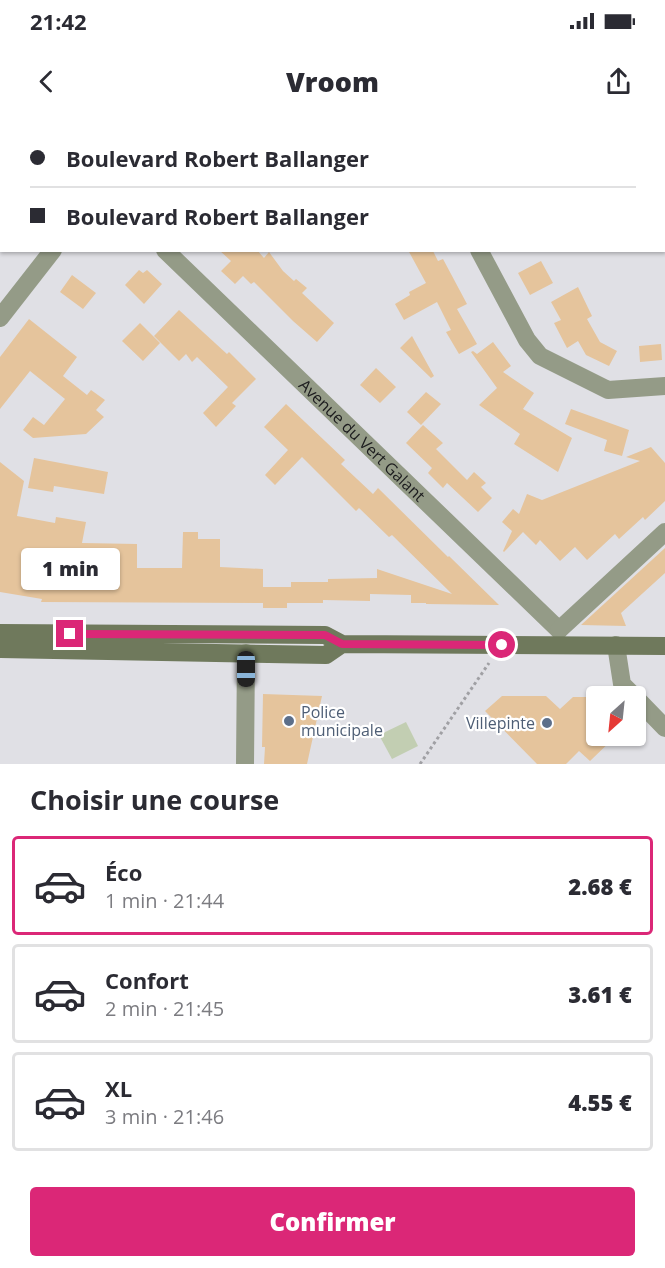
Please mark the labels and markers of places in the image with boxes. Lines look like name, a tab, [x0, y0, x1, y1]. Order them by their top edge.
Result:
place label: Police municipale	[301, 701, 383, 741]
place label: Villepinte	[466, 712, 535, 734]
marker: Police municipale	[282, 714, 296, 728]
marker: Villepinte	[540, 716, 554, 730]

